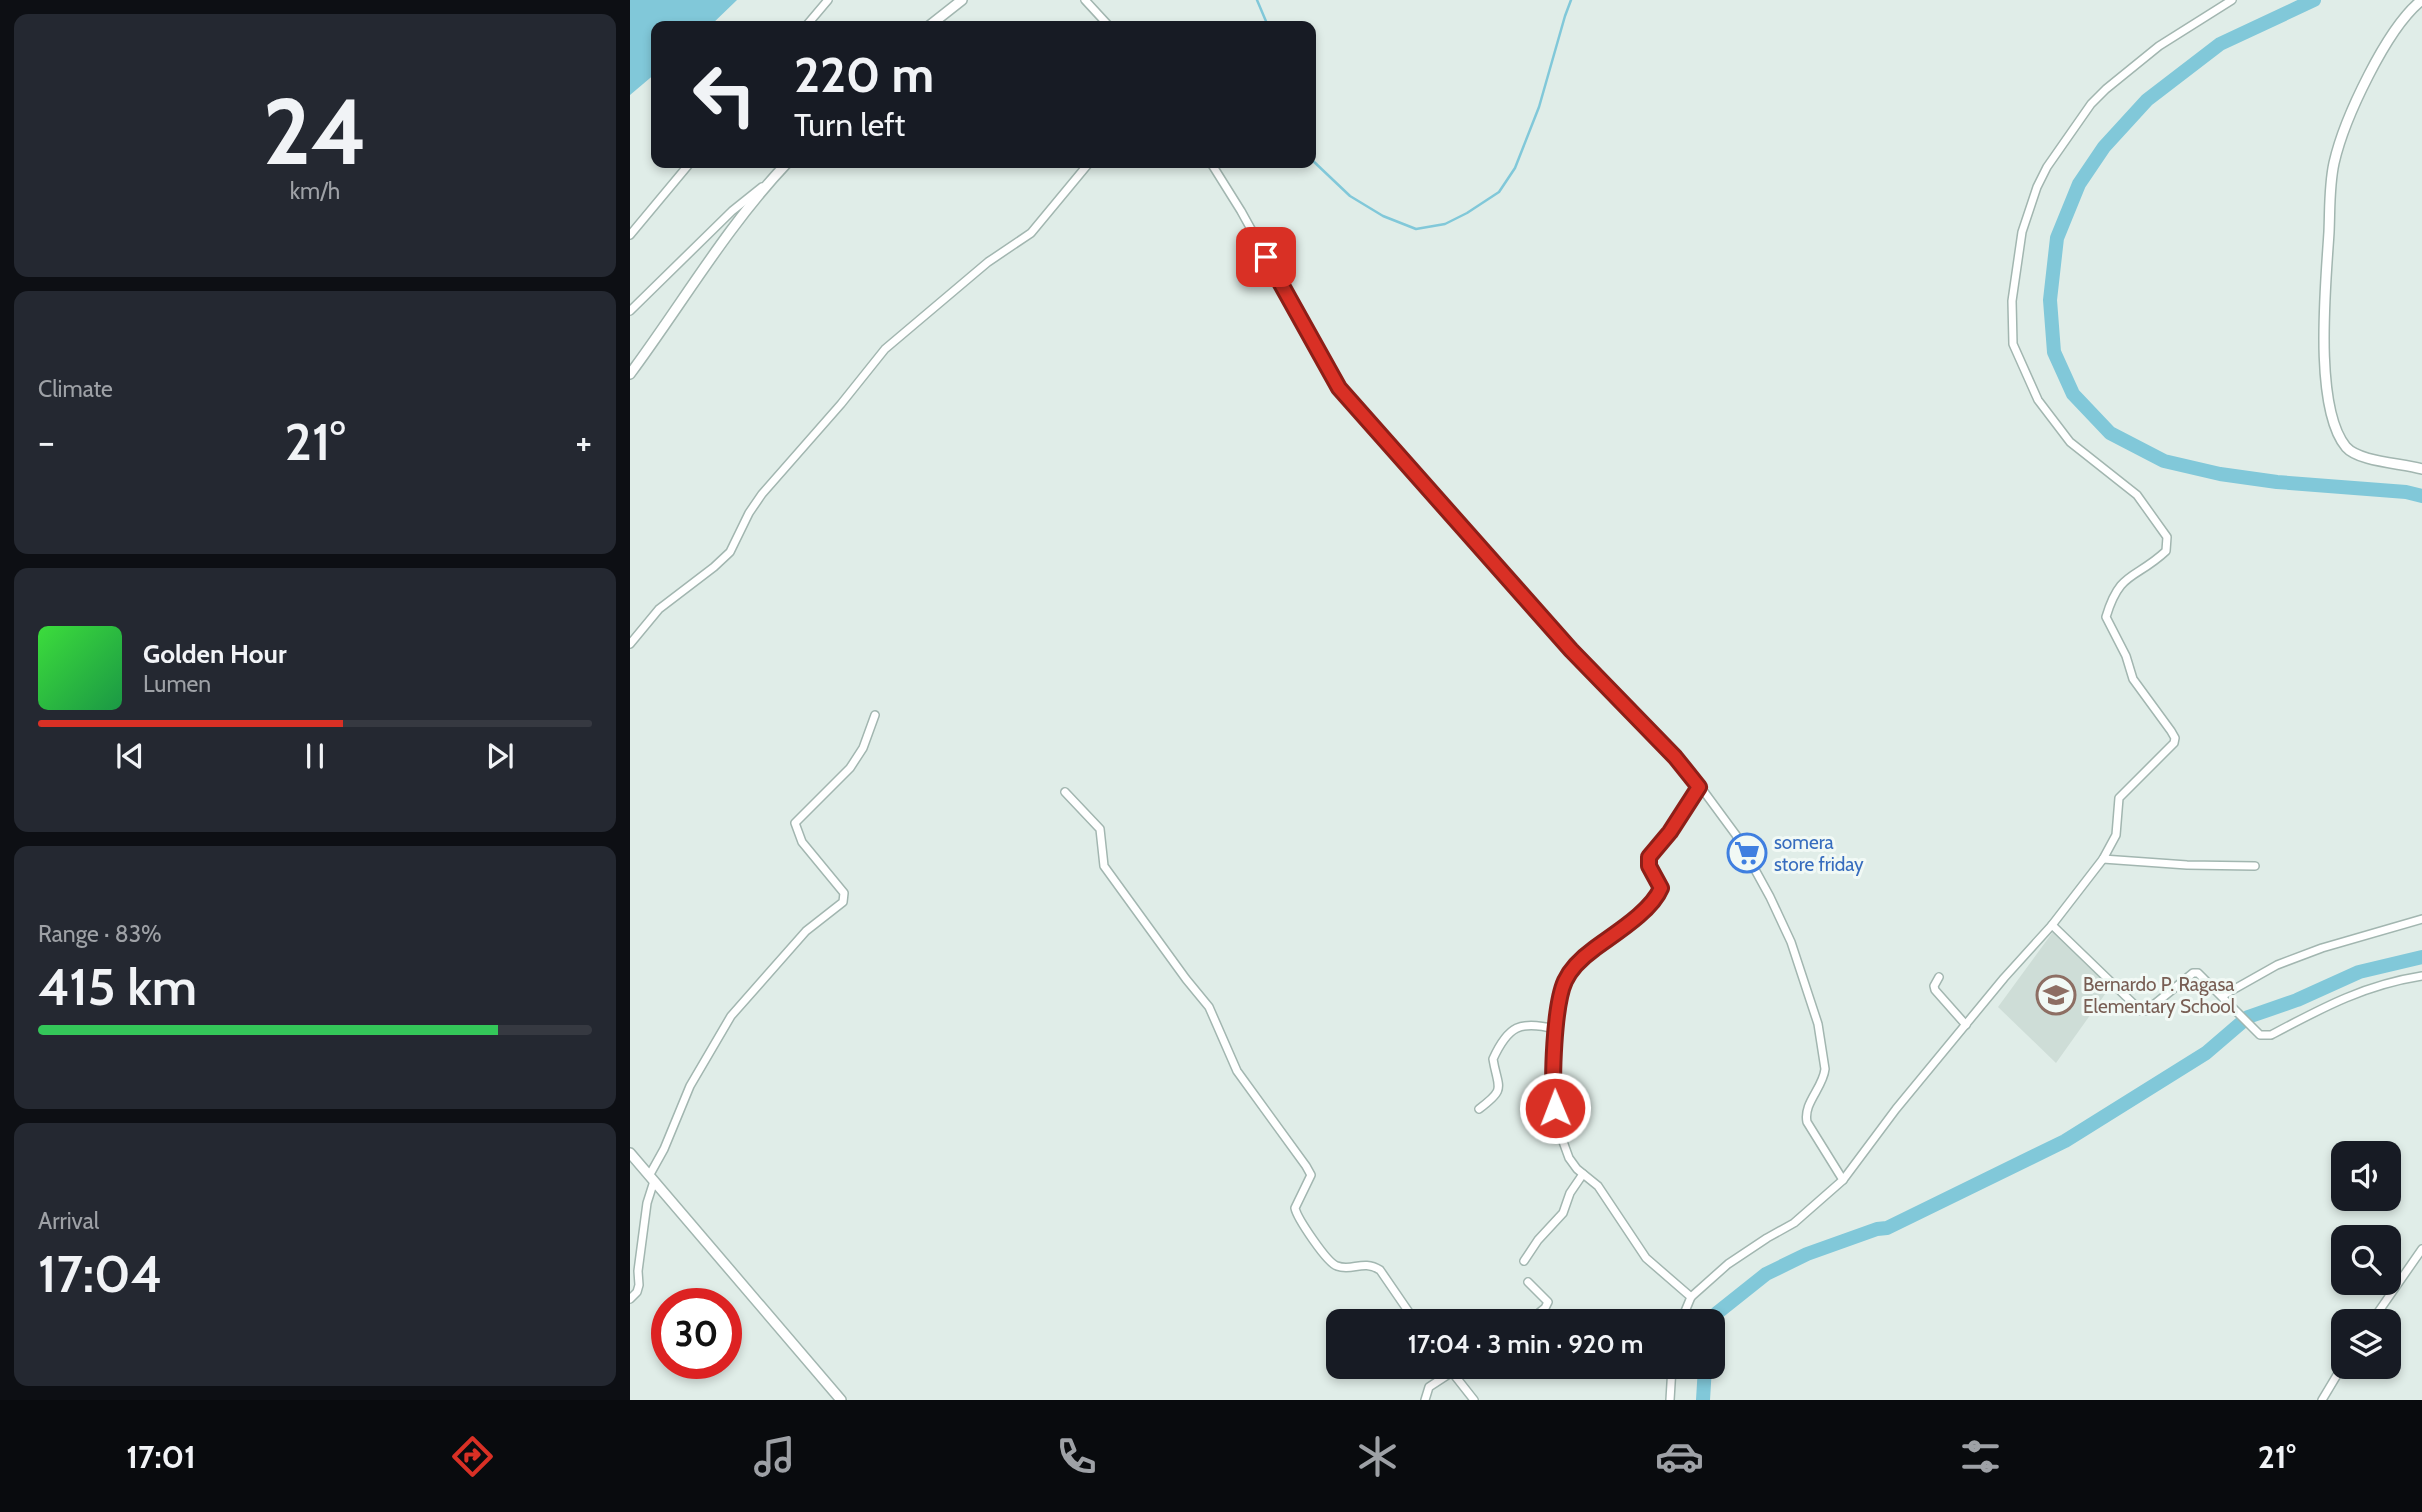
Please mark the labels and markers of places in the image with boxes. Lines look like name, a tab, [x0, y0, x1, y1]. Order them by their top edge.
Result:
pin	[1236, 227, 1296, 287]
place label: somera store friday	[1774, 831, 1864, 876]
supermarket icon: somera store friday	[1726, 832, 1768, 874]
place label: Bernardo P. Ragasa Elementary School	[2083, 973, 2236, 1018]
school or university icon: Bernardo P. Ragasa Elementary School	[2035, 974, 2077, 1016]

